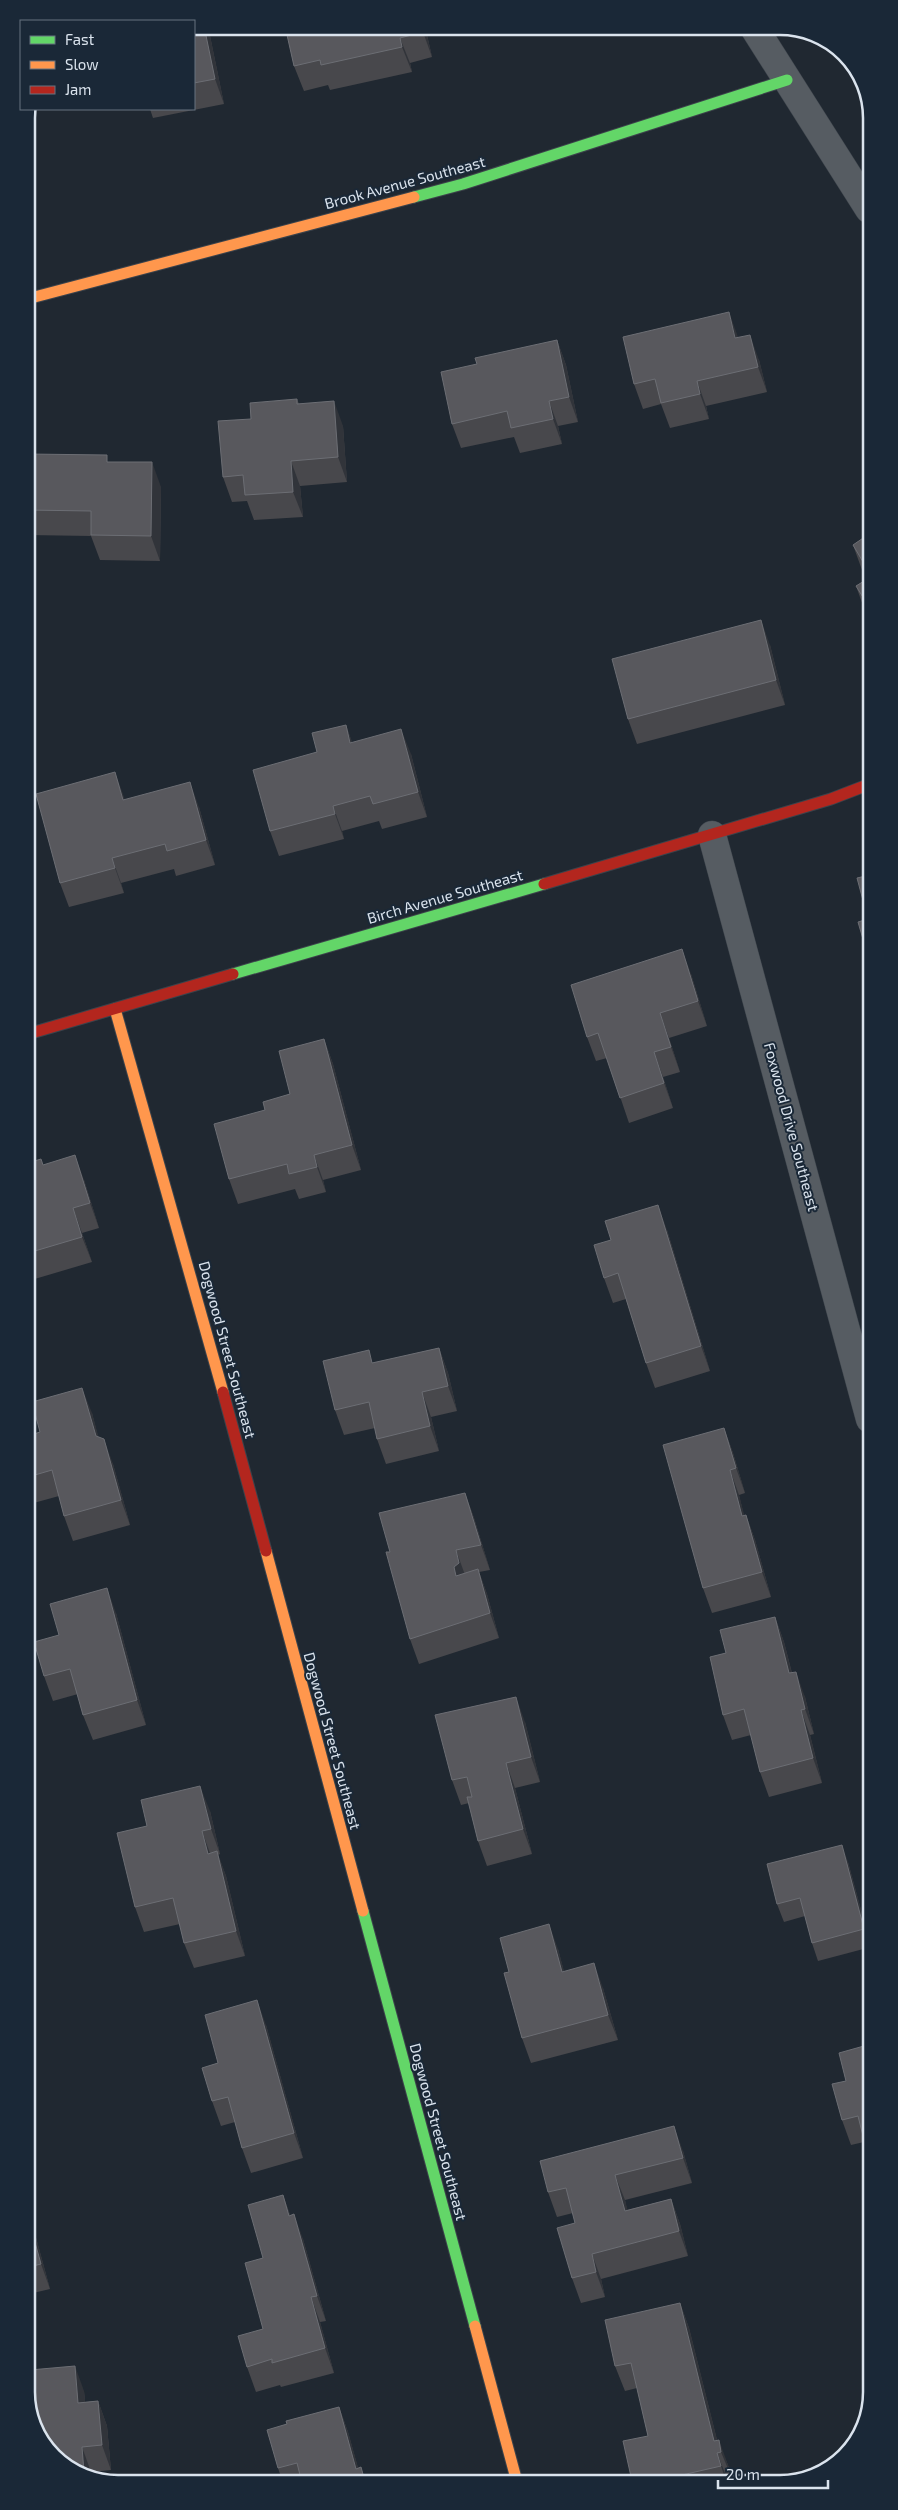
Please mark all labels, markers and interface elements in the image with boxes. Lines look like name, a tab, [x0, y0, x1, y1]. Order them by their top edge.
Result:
legend	[20, 20, 195, 110]
text: Fast	[65, 30, 95, 48]
text: Slow	[65, 55, 99, 73]
text: Jam	[65, 80, 91, 98]
street label: Brook Avenue Southeast	[322, 152, 487, 212]
street label: Birch Avenue Southeast	[365, 865, 525, 927]
street label: Foxwood Drive Southeast	[761, 1040, 823, 1213]
street label: Dogwood Street Southeast	[196, 1259, 260, 1441]
street label: Dogwood Street Southeast	[301, 1650, 365, 1832]
street label: Dogwood Street Southeast	[407, 2041, 471, 2223]
scale bar	[718, 2458, 828, 2490]
text: 20 m	[726, 2465, 760, 2483]

